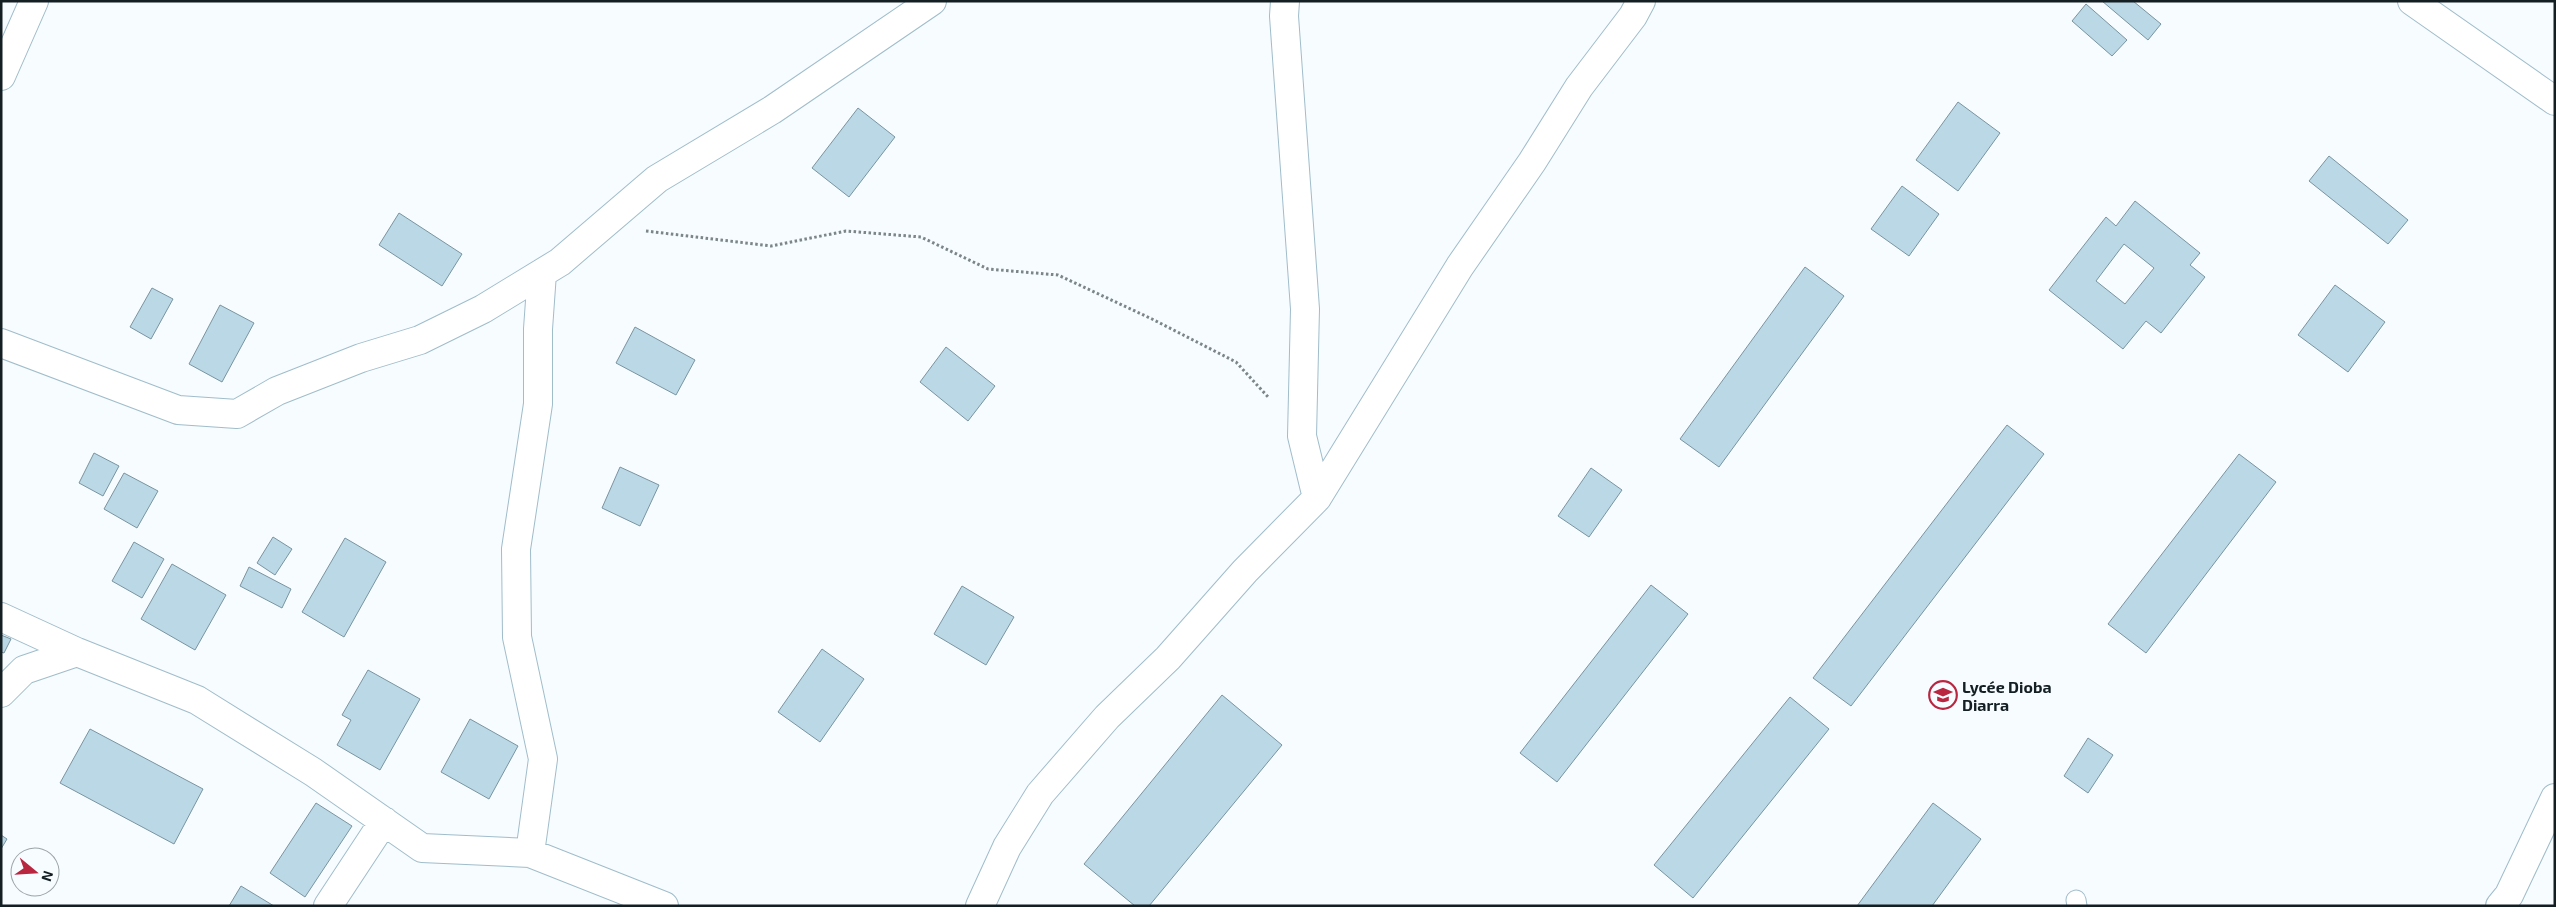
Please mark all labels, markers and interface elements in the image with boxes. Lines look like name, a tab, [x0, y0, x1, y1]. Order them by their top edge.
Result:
place label: Lycée Dioba Diarra	[1962, 677, 2052, 714]
school or university icon: Lycée Dioba Diarra	[1928, 680, 1958, 710]
north arrow	[10, 847, 60, 897]
text: N	[38, 869, 57, 884]

